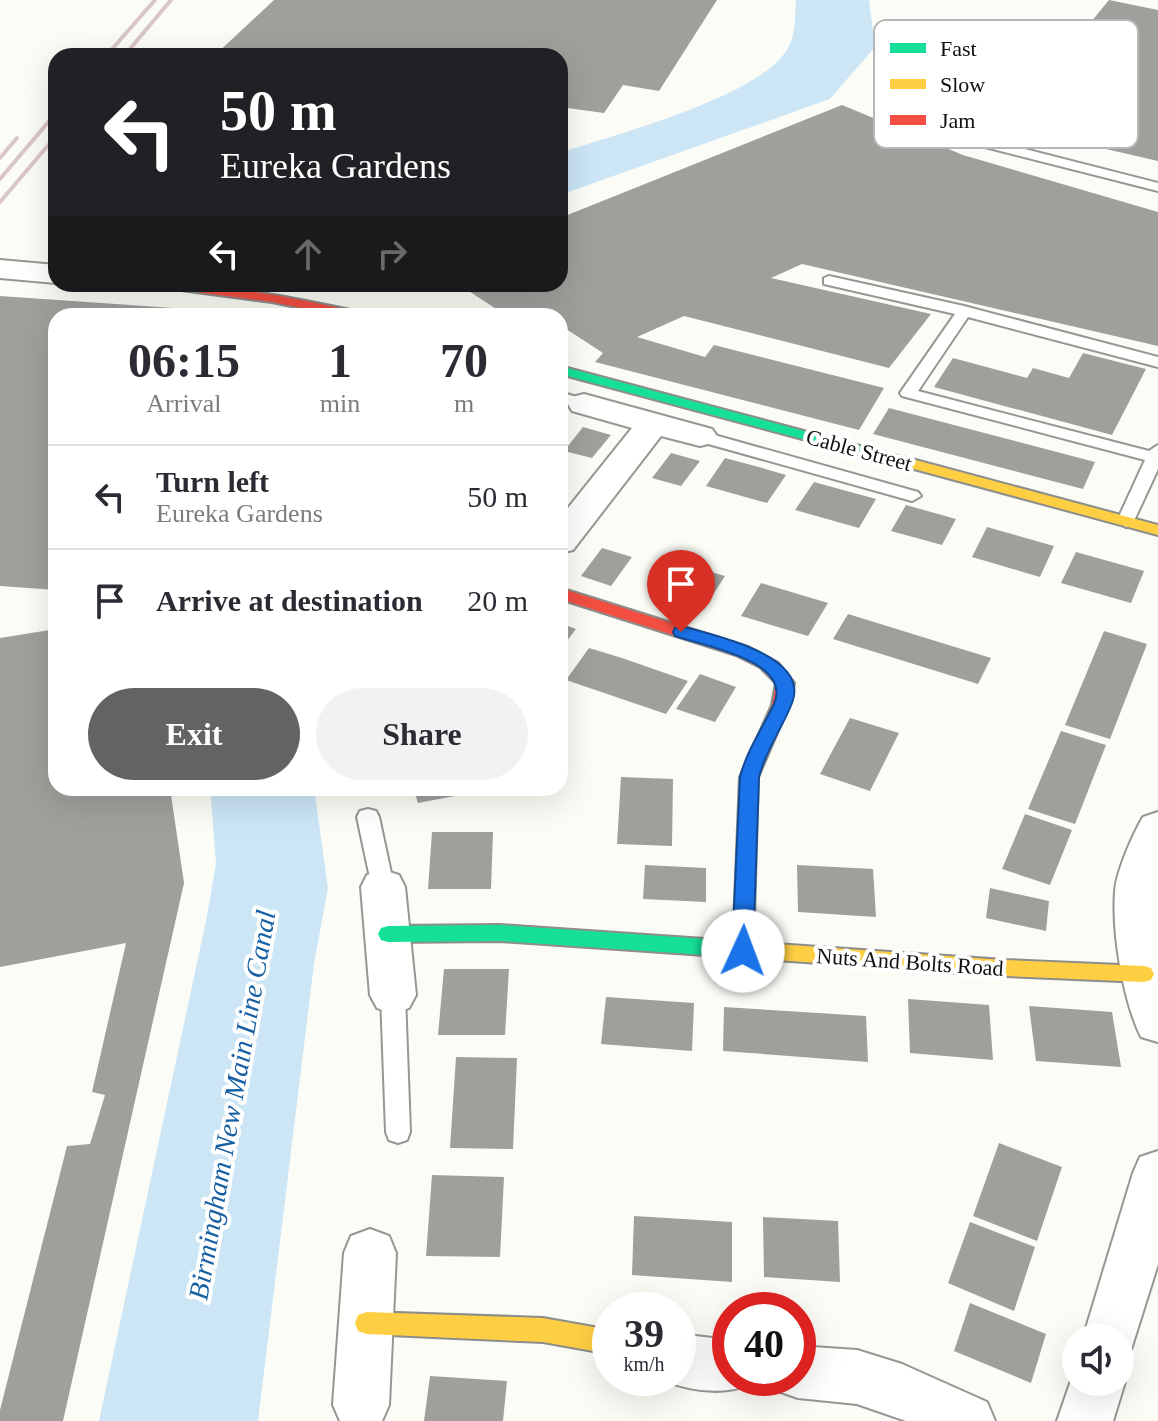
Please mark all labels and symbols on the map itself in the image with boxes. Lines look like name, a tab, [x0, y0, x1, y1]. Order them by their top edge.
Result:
legend	[874, 20, 1138, 148]
text: Fast	[940, 36, 977, 61]
text: Slow	[940, 72, 985, 97]
text: Jam	[940, 108, 975, 133]
street label: Cable Street	[804, 424, 914, 476]
pin	[647, 550, 715, 632]
water label: Birmingham New Main Line Canal	[182, 908, 282, 1302]
position arrow	[701, 909, 785, 993]
street label: Nuts And Bolts Road	[816, 943, 1004, 981]
speed limit sign: 40	[712, 1292, 816, 1396]

